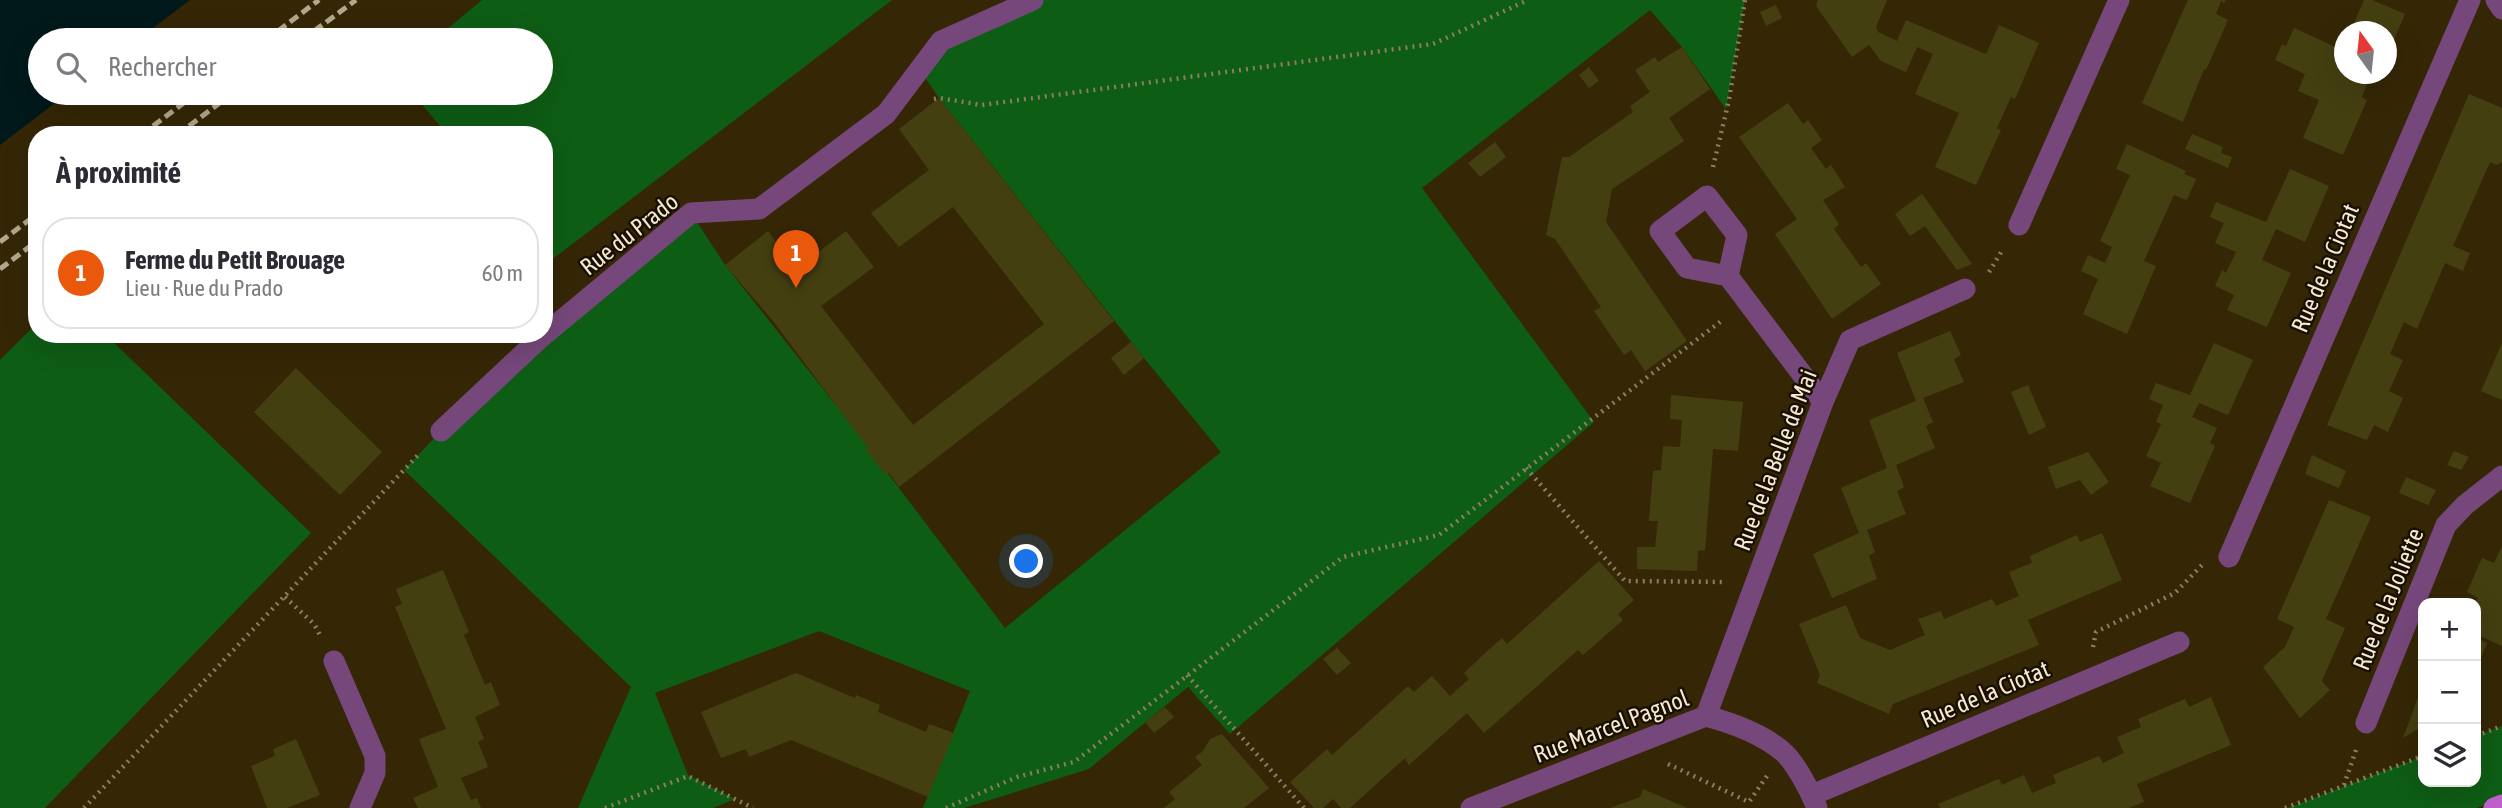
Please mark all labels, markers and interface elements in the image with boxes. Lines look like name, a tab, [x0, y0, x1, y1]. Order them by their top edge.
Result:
north arrow	[2334, 21, 2397, 84]
search box	[28, 28, 553, 105]
icon: search	[52, 48, 90, 86]
text: Rechercher	[108, 52, 216, 82]
text: À proximité	[56, 155, 181, 189]
street label: Rue du Prado	[575, 188, 683, 280]
street label: Rue de la Ciotat	[2286, 200, 2364, 336]
pin: 1	[773, 230, 819, 288]
text: Ferme du Petit Brouage	[125, 245, 345, 275]
text: 1	[76, 260, 86, 286]
text: 60 m	[482, 260, 523, 286]
text: Lieu · Rue du Prado	[125, 275, 283, 301]
street label: Rue de la Belle de Mai	[1728, 366, 1822, 554]
street label: Rue de la Joliette	[2347, 524, 2429, 674]
your location	[1009, 544, 1043, 578]
map controls	[2418, 598, 2481, 787]
button: +	[2418, 598, 2481, 661]
street label: Rue de la Ciotat	[1917, 655, 2053, 733]
button: −	[2418, 661, 2481, 724]
street label: Rue Marcel Pagnol	[1530, 684, 1693, 768]
button: layers	[2418, 724, 2481, 787]

